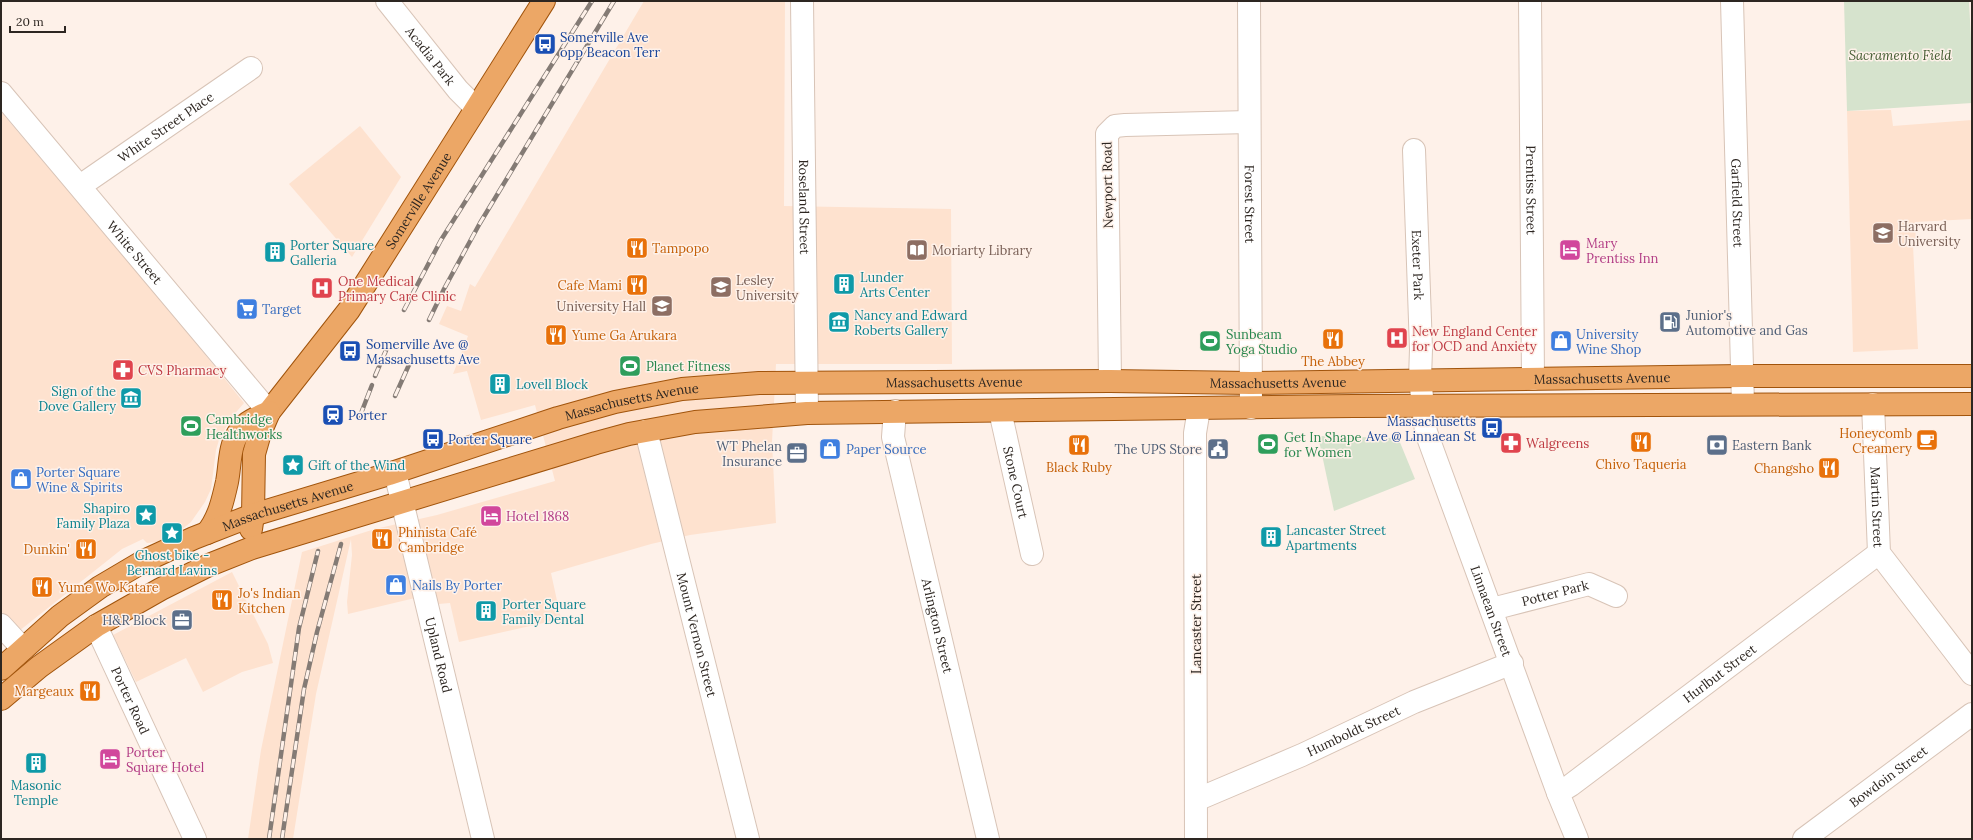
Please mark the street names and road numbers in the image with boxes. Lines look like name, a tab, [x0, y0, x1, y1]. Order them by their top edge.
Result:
street label: Acadia Park	[401, 22, 459, 89]
street label: White Street Place	[115, 88, 217, 166]
street label: Newport Road	[1098, 141, 1117, 229]
street label: Prentiss Street	[1522, 145, 1540, 235]
street label: Somerville Avenue	[382, 149, 455, 252]
street label: Garfield Street	[1727, 158, 1747, 248]
street label: Roseland Street	[795, 159, 813, 255]
street label: Forest Street	[1241, 165, 1258, 243]
street label: White Street	[103, 218, 166, 288]
street label: Exeter Park	[1408, 230, 1427, 300]
street label: Massachusetts Avenue	[1534, 369, 1670, 388]
street label: Massachusetts Avenue	[886, 373, 1022, 391]
street label: Massachusetts Avenue	[1210, 374, 1347, 392]
street label: Massachusetts Avenue	[563, 380, 699, 425]
street label: Stone Court	[999, 445, 1032, 520]
street label: Martin Street	[1867, 466, 1887, 548]
street label: Massachusetts Avenue	[220, 477, 355, 535]
street label: Linnaean Street	[1467, 563, 1515, 659]
street label: Mount Vernon Street	[673, 571, 720, 699]
street label: Lancaster Street	[1188, 574, 1205, 674]
street label: Arlington Street	[917, 576, 957, 675]
street label: Potter Park	[1520, 576, 1590, 610]
street label: Upland Road	[421, 615, 456, 695]
street label: Hurlbut Street	[1680, 641, 1760, 707]
street label: Porter Road	[107, 664, 153, 737]
street label: Humboldt Street	[1304, 702, 1403, 760]
street label: Bowdoin Street	[1846, 742, 1931, 811]

